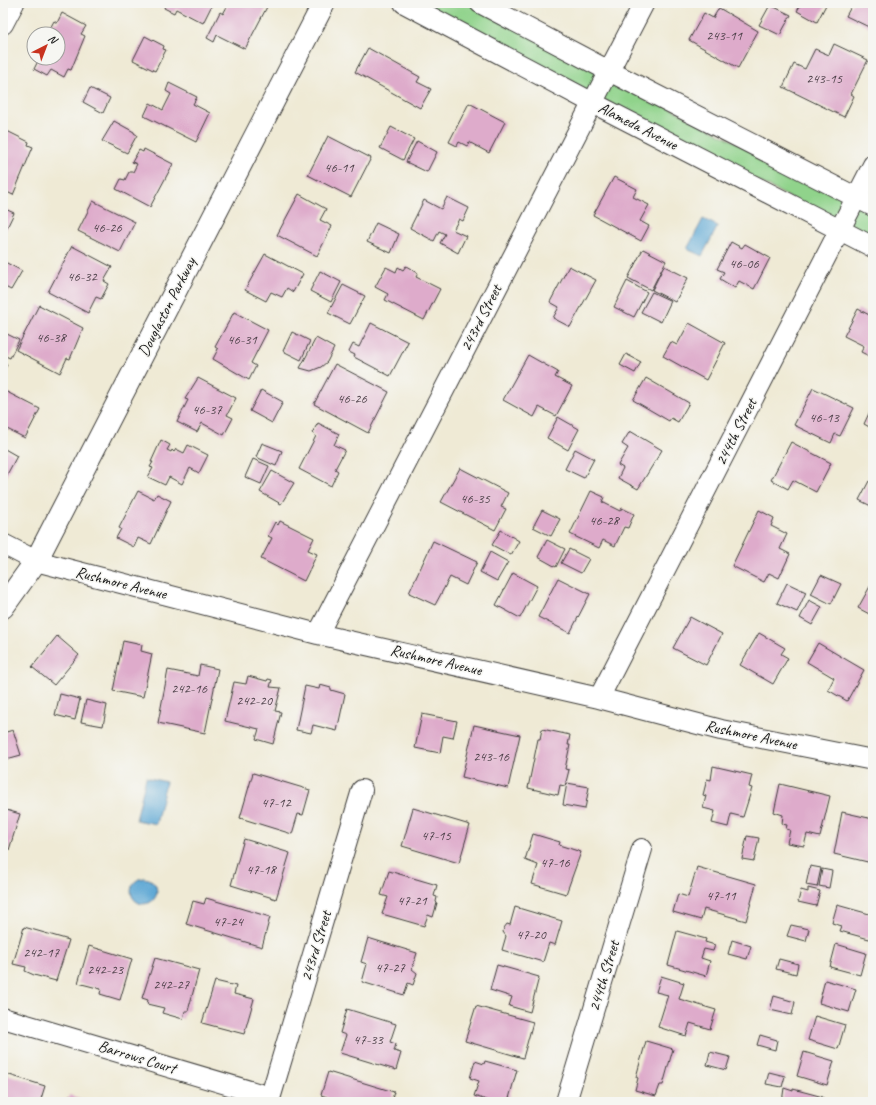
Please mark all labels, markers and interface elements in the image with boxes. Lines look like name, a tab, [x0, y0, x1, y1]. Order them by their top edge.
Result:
north arrow	[26, 26, 66, 66]
house number: 243-11	[706, 27, 743, 44]
text: N	[45, 31, 62, 48]
house number: 243-15	[806, 70, 843, 87]
street label: Alameda Avenue	[595, 98, 683, 155]
house number: 46-11	[324, 159, 355, 176]
house number: 46-26	[92, 219, 123, 236]
street label: Douglaston Parkway	[133, 253, 201, 360]
house number: 46-06	[729, 255, 760, 272]
house number: 46-32	[67, 268, 99, 285]
street label: 243rd Street	[456, 280, 507, 355]
house number: 46-38	[36, 329, 68, 346]
house number: 46-31	[227, 331, 258, 348]
house number: 46-26	[337, 390, 368, 407]
street label: 244th Street	[711, 394, 762, 469]
house number: 46-37	[192, 401, 223, 418]
house number: 46-13	[809, 409, 841, 426]
house number: 46-35	[460, 490, 491, 507]
house number: 46-28	[589, 512, 621, 529]
street label: Rushmore Avenue	[73, 562, 170, 604]
street label: Rushmore Avenue	[388, 640, 485, 681]
house number: 242-16	[171, 680, 208, 697]
house number: 242-20	[236, 692, 274, 709]
street label: Rushmore Avenue	[703, 716, 800, 755]
house number: 243-16	[473, 748, 510, 765]
house number: 47-12	[261, 794, 293, 811]
house number: 47-15	[421, 827, 452, 844]
house number: 47-16	[540, 854, 571, 871]
house number: 47-18	[246, 861, 278, 878]
house number: 47-11	[706, 887, 737, 904]
house number: 47-21	[397, 892, 428, 909]
street label: 243rd Street	[296, 907, 337, 983]
house number: 47-24	[213, 913, 245, 930]
house number: 47-20	[516, 926, 548, 943]
street label: 244th Street	[584, 937, 625, 1014]
house number: 242-17	[23, 944, 60, 961]
house number: 47-27	[375, 959, 406, 976]
house number: 242-23	[87, 961, 125, 978]
house number: 242-27	[153, 976, 190, 993]
house number: 47-33	[353, 1031, 385, 1048]
street label: Barrows Court	[96, 1036, 181, 1079]

